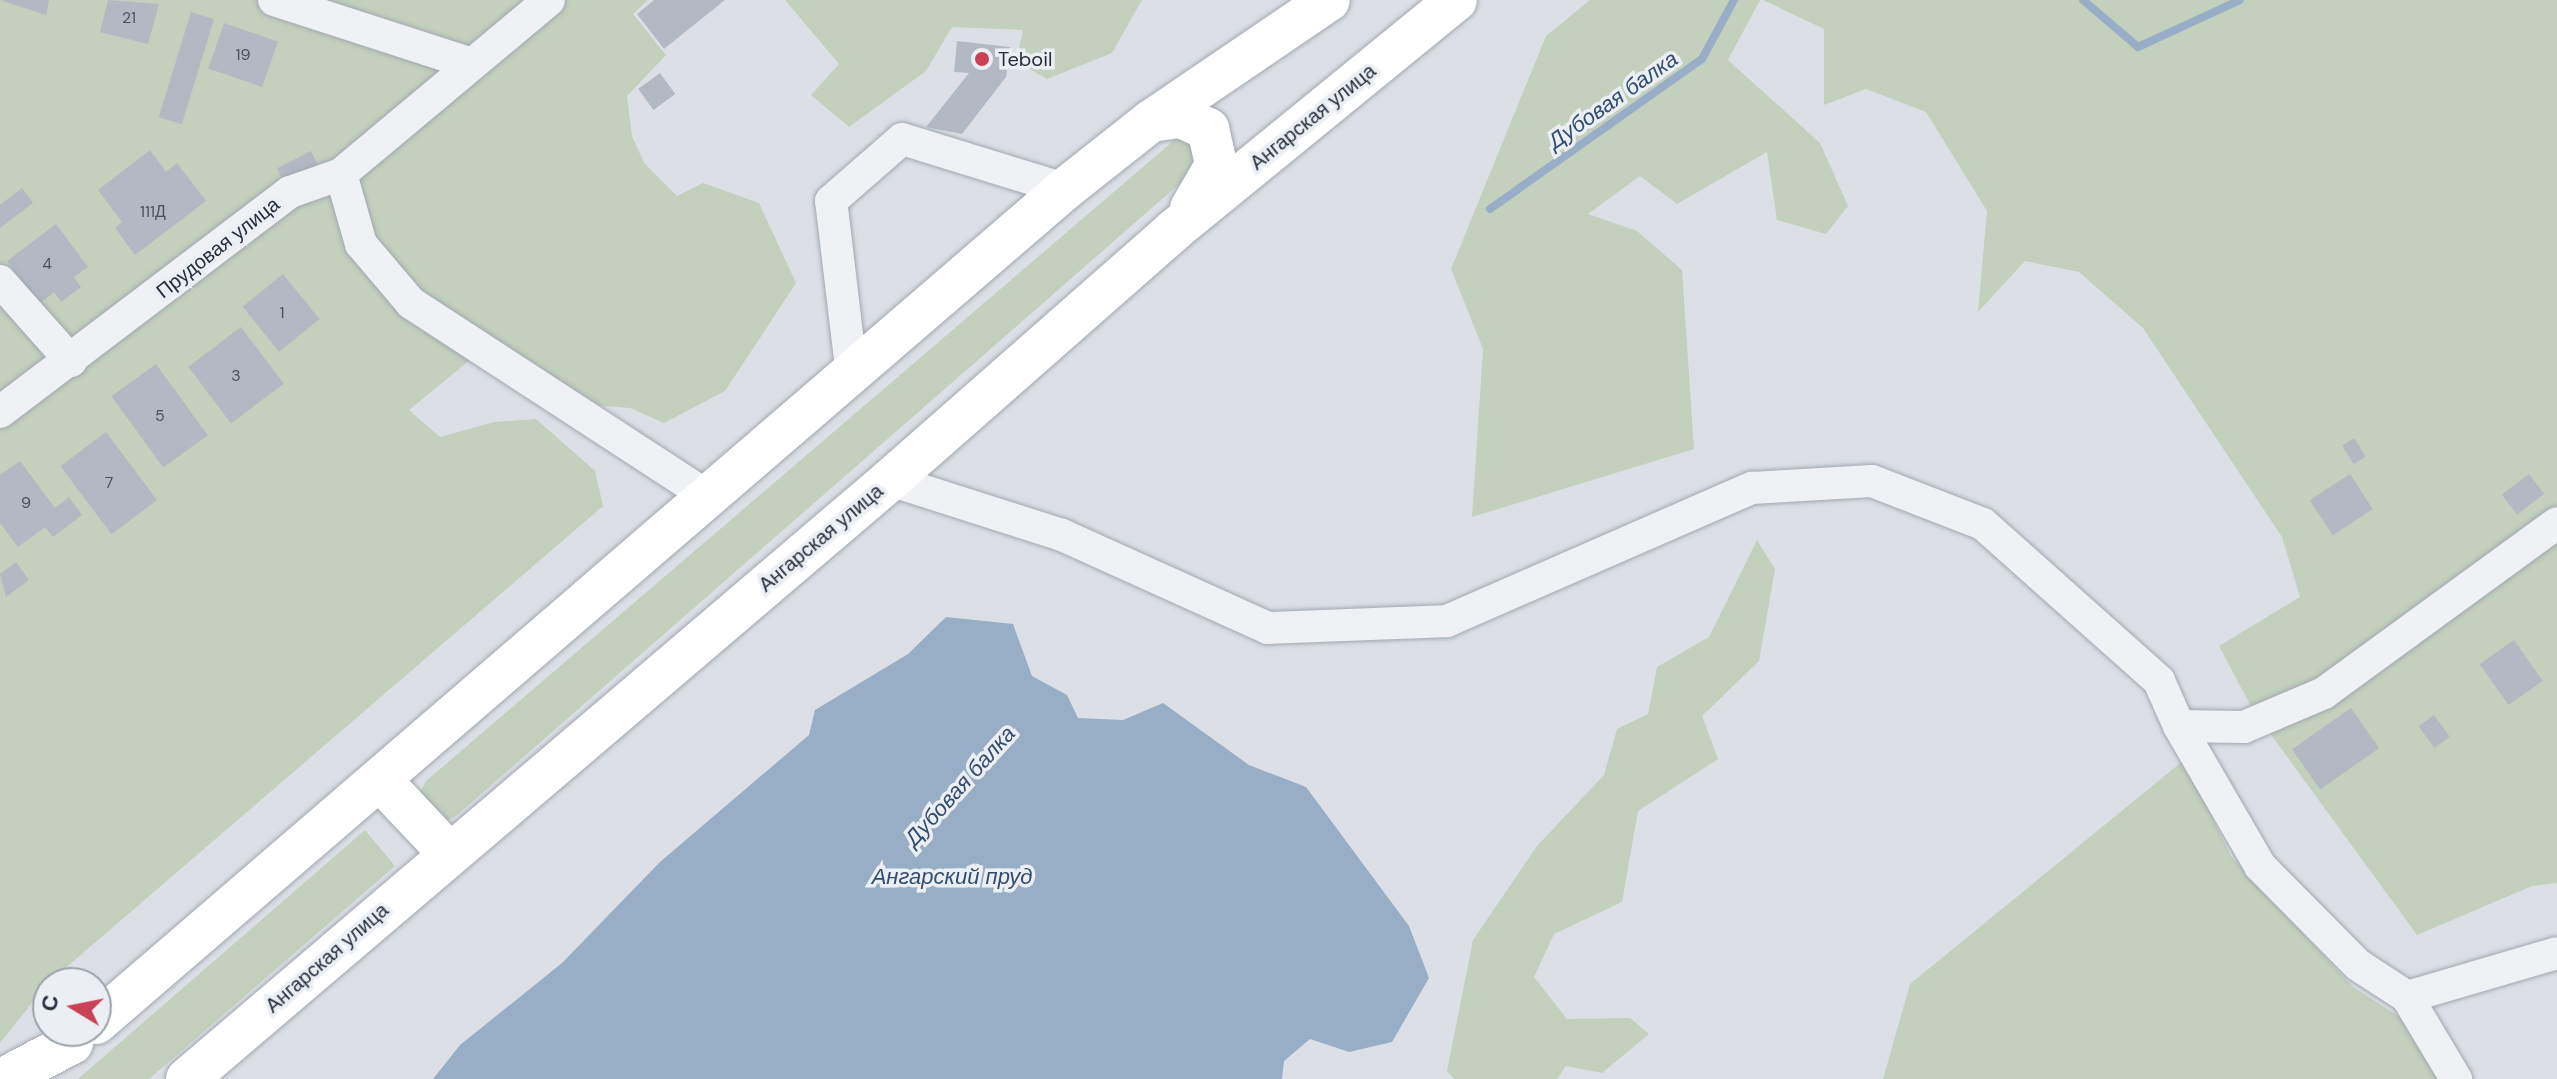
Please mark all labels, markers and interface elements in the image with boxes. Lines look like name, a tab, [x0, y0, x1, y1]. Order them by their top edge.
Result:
house number: 21	[122, 8, 136, 28]
house number: 19	[235, 45, 251, 65]
water label: Дубовая балка	[1543, 45, 1683, 155]
place label: Teboil	[998, 47, 1052, 71]
marker: Teboil	[973, 50, 991, 68]
street label: Ангарская улица	[1245, 59, 1381, 175]
street label: Прудовая улица	[151, 192, 285, 304]
house number: 111Д	[140, 202, 166, 222]
house number: 4	[42, 254, 52, 274]
house number: 1	[280, 303, 284, 323]
house number: 3	[231, 366, 241, 386]
house number: 5	[155, 406, 165, 426]
house number: 7	[105, 473, 113, 493]
street label: Ангарская улица	[754, 479, 888, 597]
house number: 9	[21, 493, 31, 513]
water label: Дубовая балка	[899, 721, 1021, 851]
water label: Ангарский пруд	[872, 864, 1032, 890]
street label: Ангарская улица	[261, 898, 393, 1018]
north arrow	[32, 967, 112, 1047]
text: С	[34, 993, 65, 1013]

